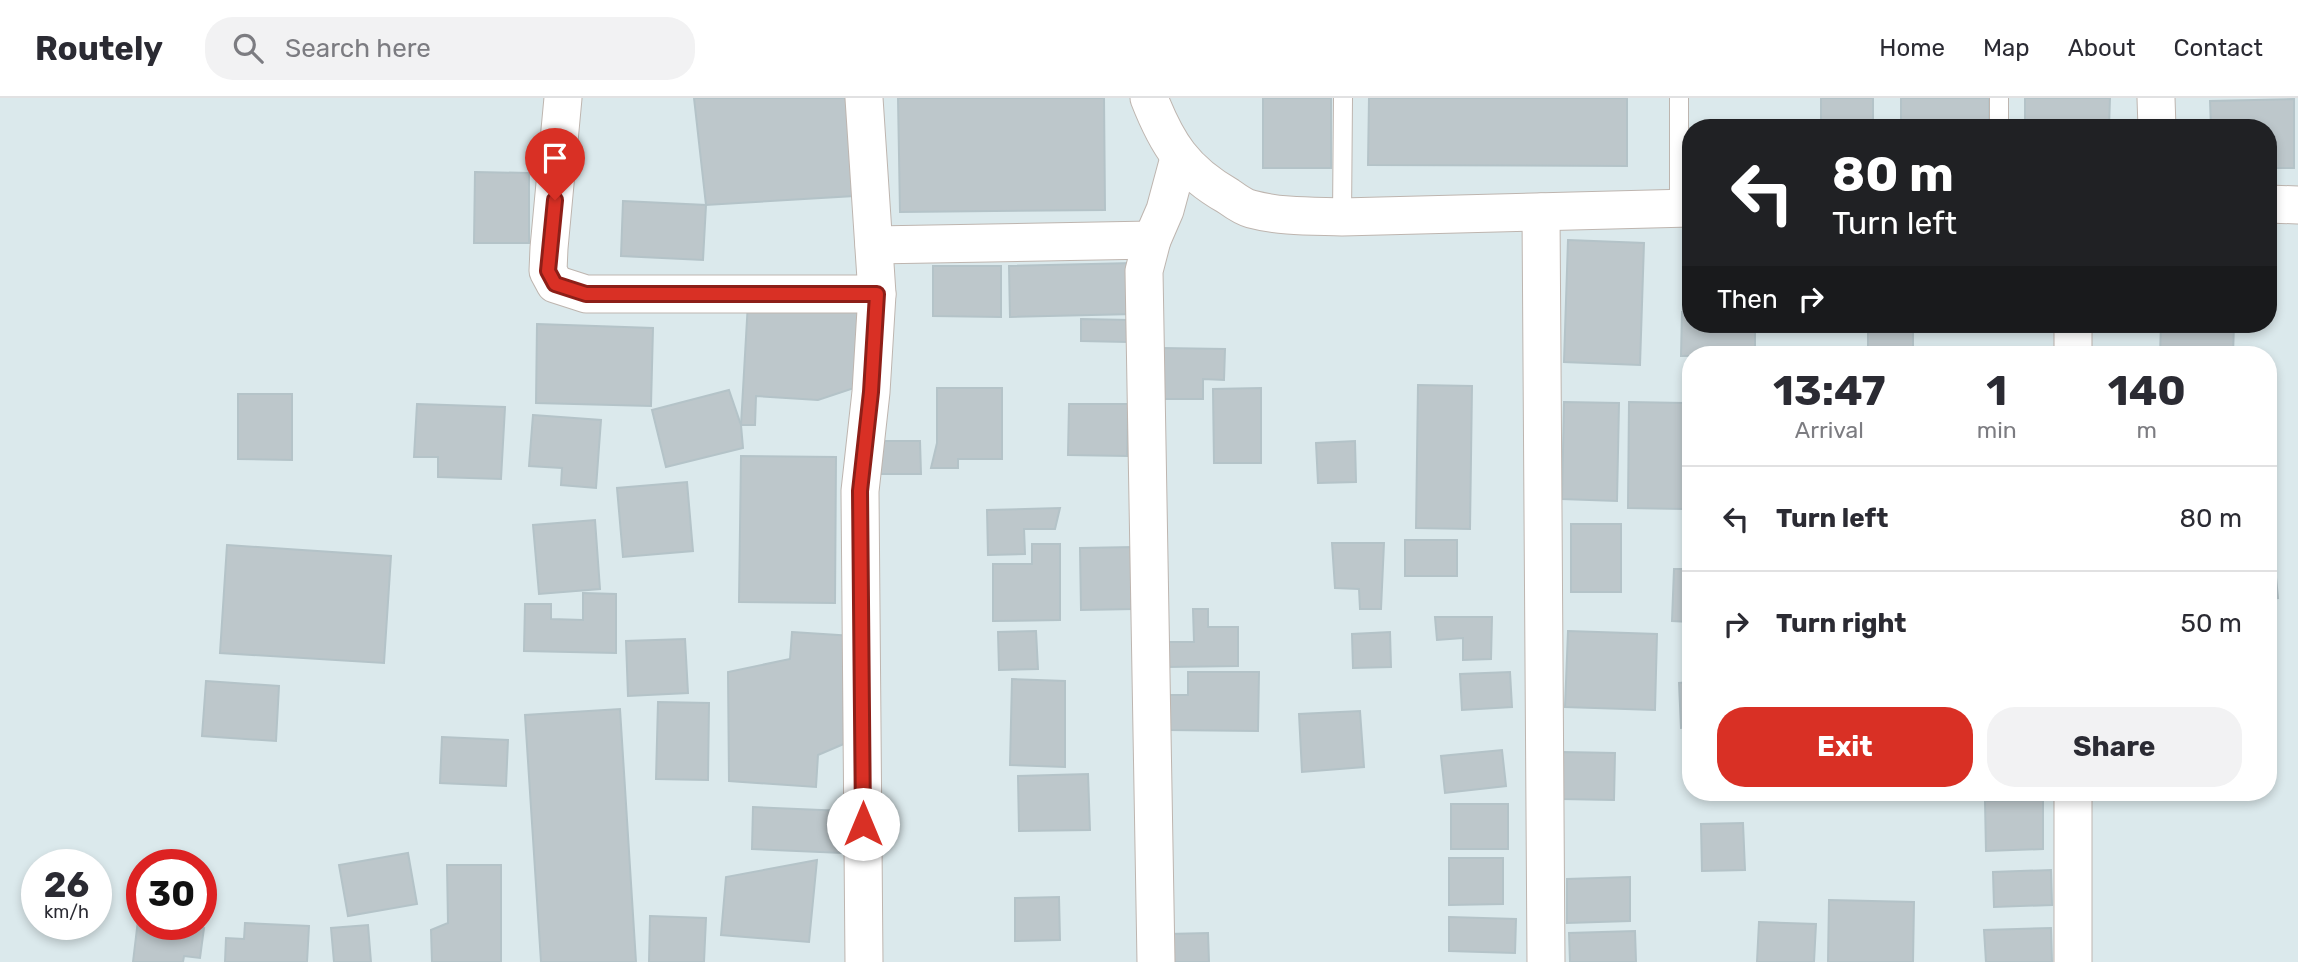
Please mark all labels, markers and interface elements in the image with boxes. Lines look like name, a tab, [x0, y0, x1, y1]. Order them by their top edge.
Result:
search box	[205, 17, 695, 80]
text: Routely	[35, 29, 163, 68]
icon: search	[229, 29, 267, 67]
text: Search here	[285, 33, 431, 64]
text: Home	[1879, 34, 1945, 62]
text: Map	[1983, 34, 2030, 62]
text: About	[2068, 34, 2136, 62]
text: Contact	[2174, 34, 2263, 62]
pin	[525, 128, 585, 200]
icon: arrive	[536, 139, 574, 177]
text: 80 m	[1832, 145, 1954, 203]
icon: left	[1717, 147, 1808, 238]
text: Turn left	[1832, 204, 1957, 242]
icon: right	[1792, 280, 1830, 318]
text: Then	[1717, 284, 1778, 315]
text: 13:47	[1773, 366, 1886, 416]
text: 1	[1986, 366, 2007, 416]
text: 140	[2108, 366, 2186, 416]
text: Arrival	[1795, 416, 1864, 444]
text: min	[1977, 416, 2017, 444]
text: m	[2137, 416, 2157, 444]
icon: left	[1717, 500, 1755, 538]
text: Turn left	[1776, 503, 1888, 534]
text: 80 m	[2179, 503, 2242, 534]
icon: right	[1717, 605, 1755, 643]
text: Turn right	[1776, 608, 1906, 639]
text: 50 m	[2181, 608, 2242, 639]
button: Exit	[1717, 707, 1973, 787]
button: Share	[1987, 707, 2242, 787]
position arrow	[826, 787, 900, 861]
speed limit sign: 30	[126, 849, 217, 940]
text: 26	[44, 864, 89, 906]
text: km/h	[44, 901, 89, 923]

